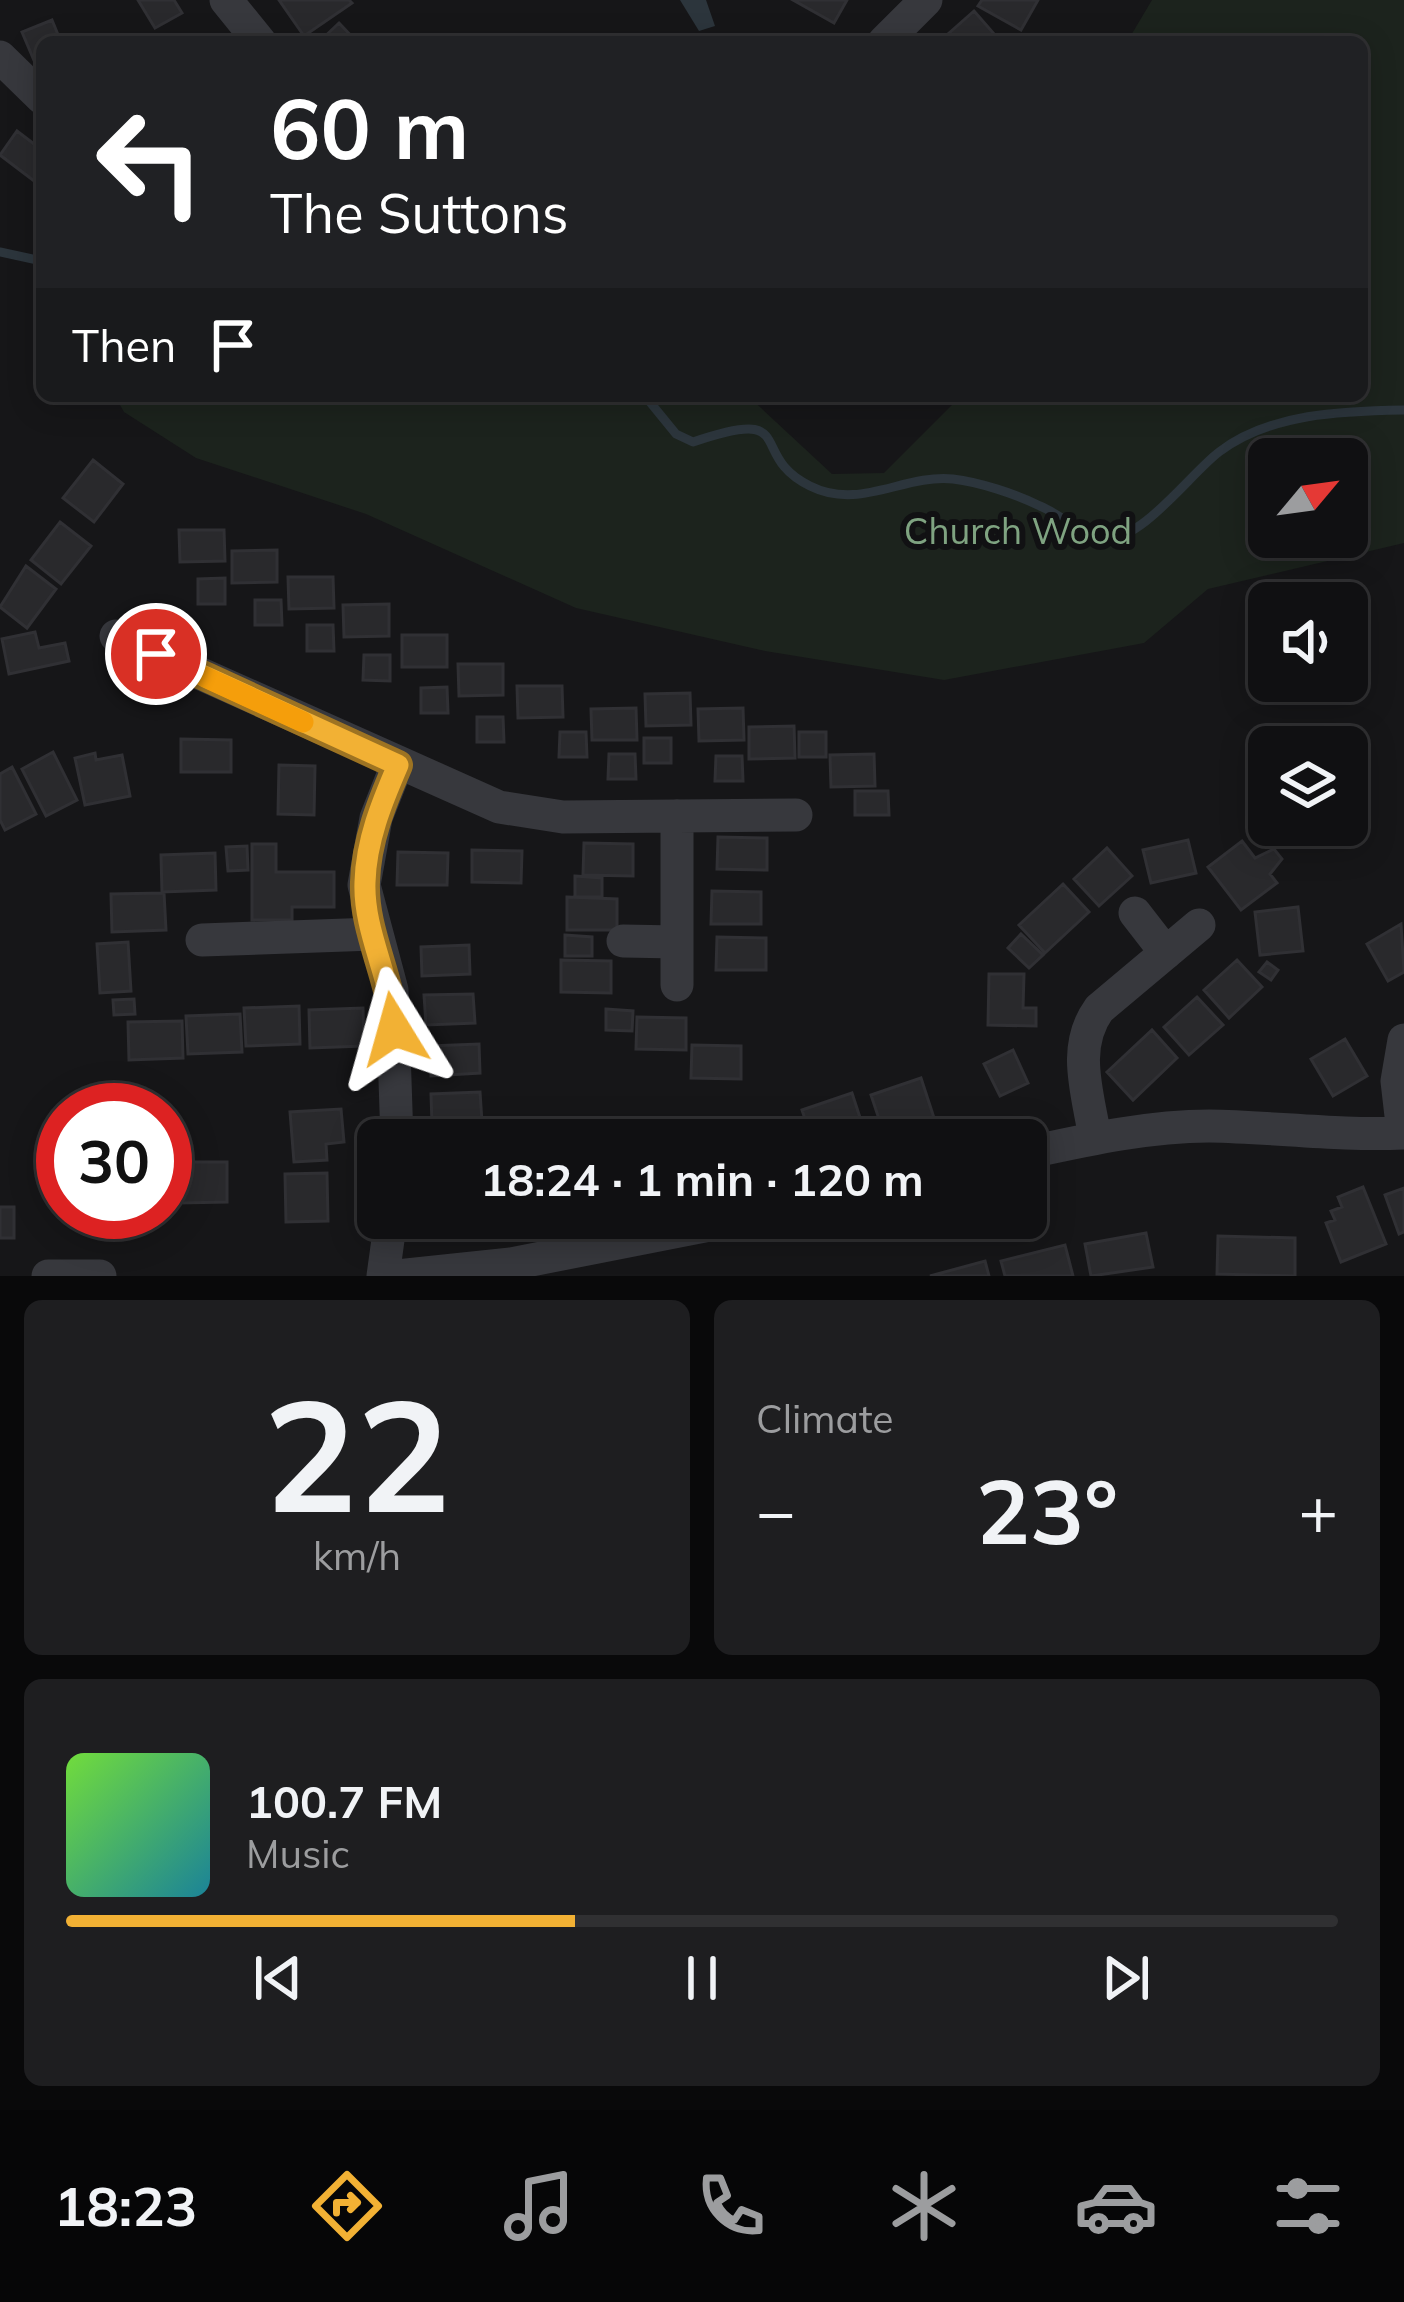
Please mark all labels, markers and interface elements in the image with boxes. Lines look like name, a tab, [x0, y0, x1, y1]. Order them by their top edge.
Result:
text: 60 m	[270, 75, 469, 180]
icon: left	[72, 84, 228, 240]
text: The Suttons	[270, 179, 569, 247]
icon: arrive	[200, 312, 266, 378]
text: Then	[72, 317, 176, 373]
north arrow	[1248, 438, 1368, 558]
map controls	[1248, 438, 1368, 846]
park label: Church Wood	[904, 508, 1132, 553]
button: sound	[1248, 582, 1368, 702]
pin	[105, 603, 207, 705]
icon: arrive	[123, 621, 189, 687]
button: layers	[1248, 726, 1368, 846]
position arrow	[331, 966, 457, 1092]
speed limit sign: 30	[36, 1083, 192, 1239]
text: 18:24 · 1 min · 120 m	[480, 1151, 924, 1207]
text: 22	[263, 1355, 451, 1551]
text: Climate	[756, 1394, 894, 1443]
text: 23°	[976, 1454, 1118, 1567]
text: −	[756, 1469, 796, 1552]
text: +	[1298, 1469, 1338, 1552]
text: km/h	[313, 1531, 401, 1580]
text: 100.7 FM	[246, 1773, 442, 1829]
text: Music	[246, 1829, 350, 1878]
icon: previous	[245, 1945, 311, 2011]
icon: pause	[669, 1945, 735, 2011]
icon: next	[1093, 1945, 1159, 2011]
icon: directions	[305, 2164, 389, 2248]
icon: music	[497, 2164, 581, 2248]
icon: phone	[689, 2164, 773, 2248]
icon: climate	[882, 2164, 966, 2248]
icon: car	[1074, 2164, 1158, 2248]
icon: filters	[1266, 2164, 1350, 2248]
text: 18:23	[54, 2172, 197, 2240]

